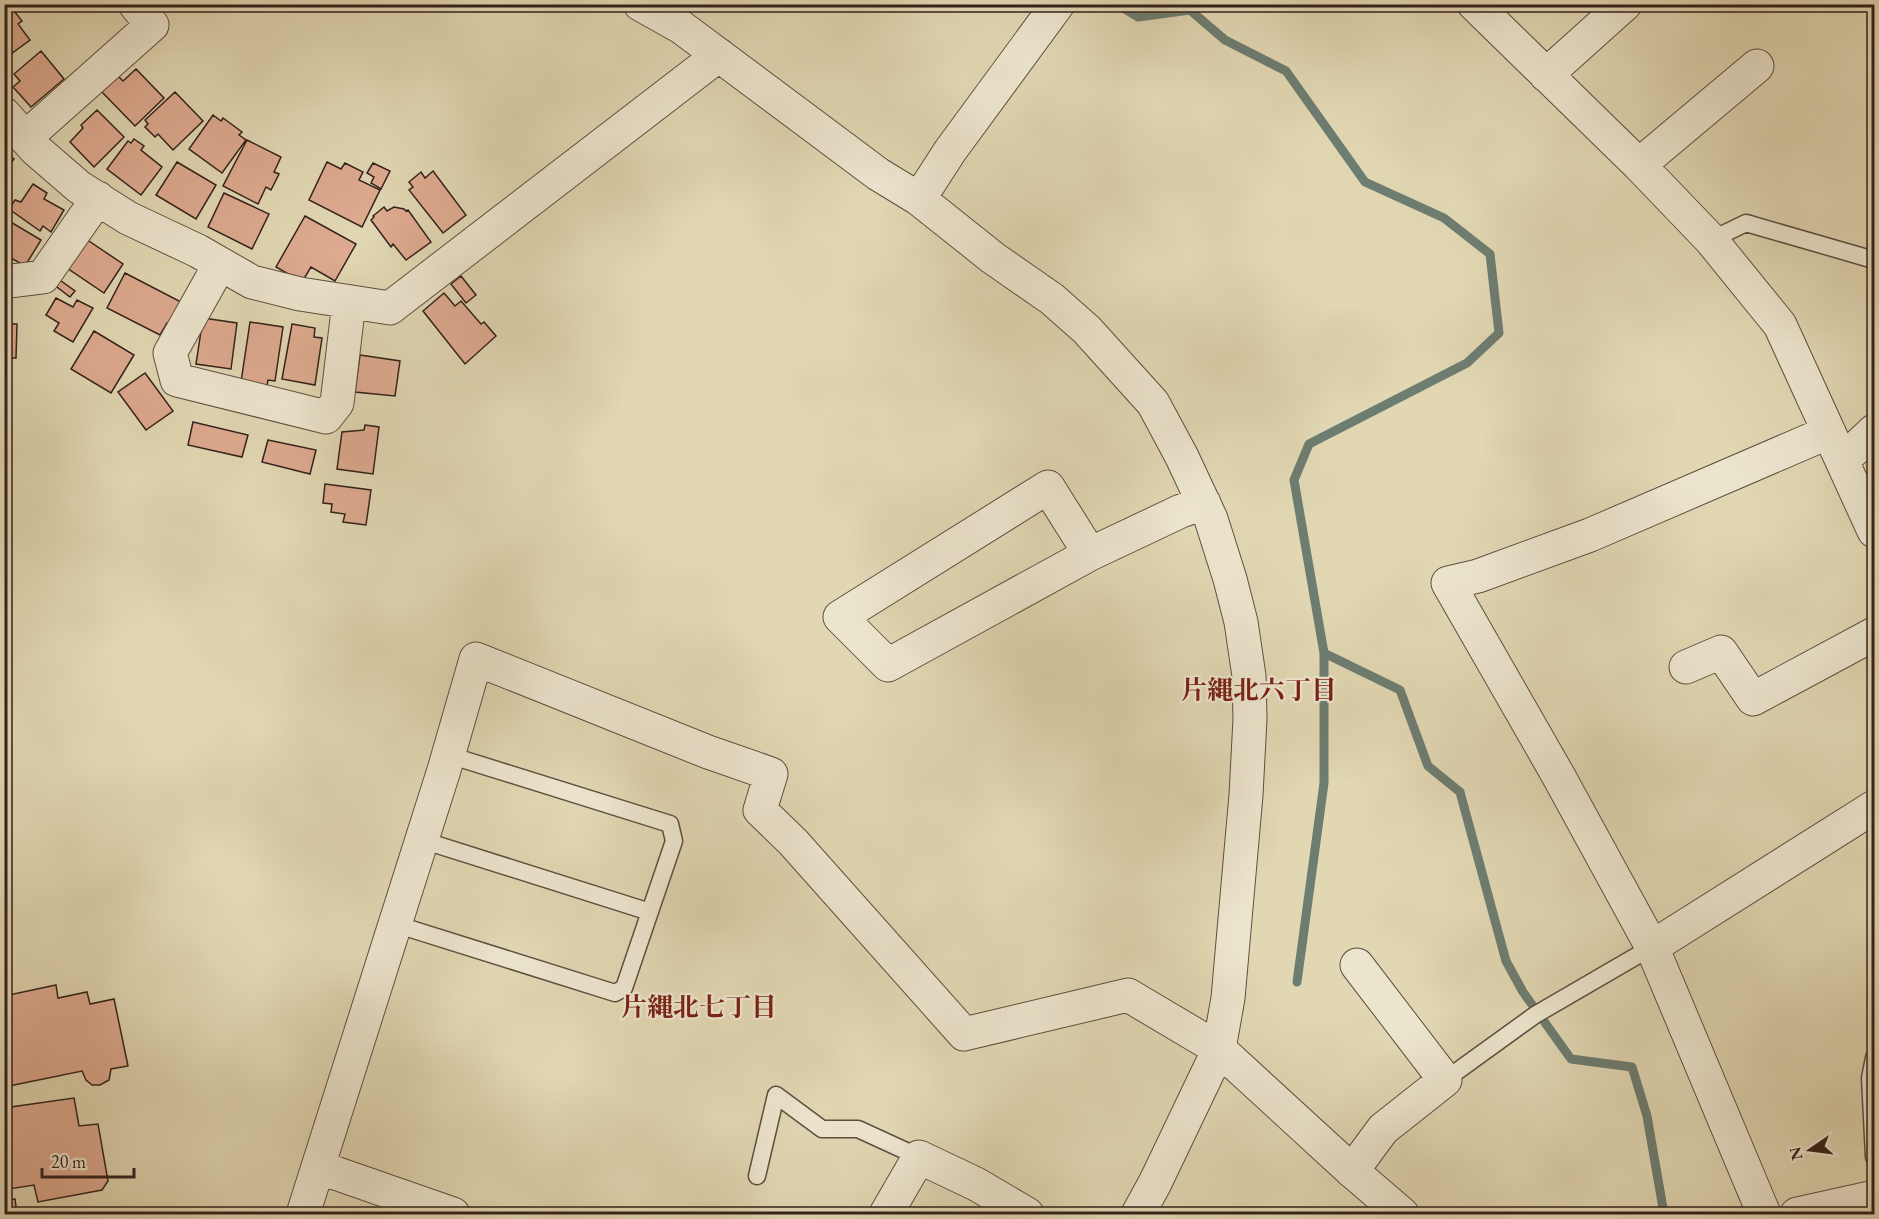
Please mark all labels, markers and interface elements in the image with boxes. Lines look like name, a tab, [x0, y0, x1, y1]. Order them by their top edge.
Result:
district label: 片縄北六丁目	[1181, 673, 1337, 707]
district label: 片縄北七丁目	[621, 990, 777, 1024]
north arrow	[1780, 1120, 1840, 1180]
scale bar	[42, 1141, 134, 1179]
text: N	[1784, 1145, 1808, 1162]
text: 20 m	[51, 1150, 86, 1173]

